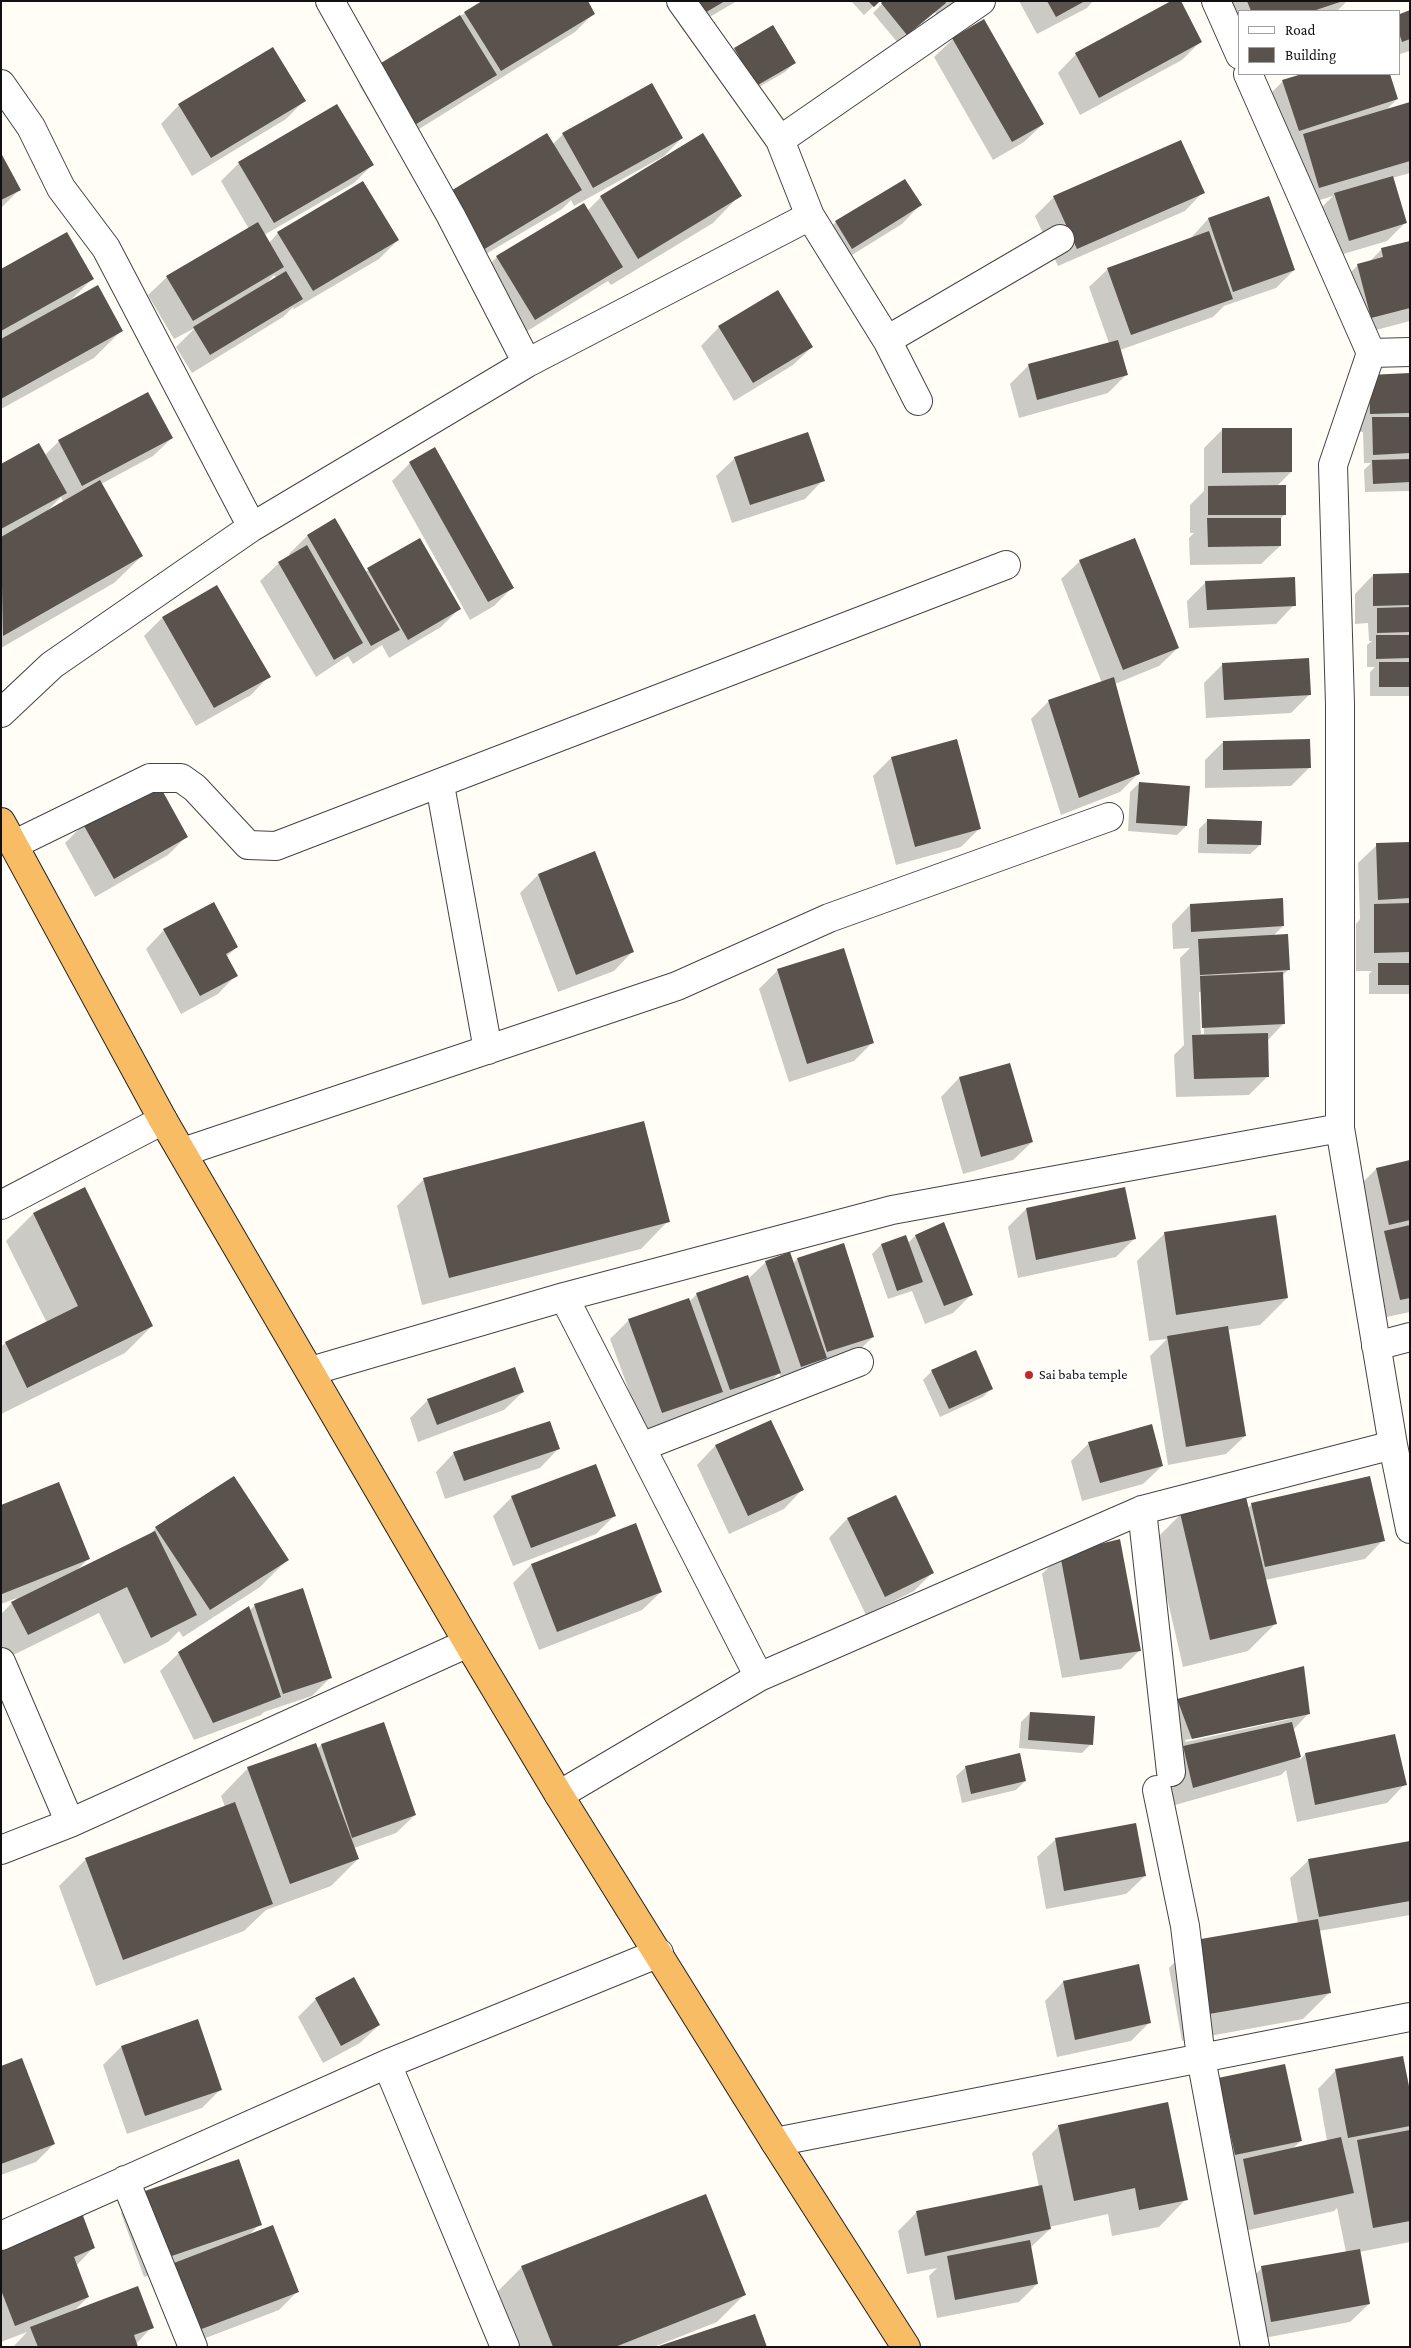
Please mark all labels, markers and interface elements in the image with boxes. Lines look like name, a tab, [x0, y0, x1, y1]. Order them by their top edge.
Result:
legend	[1238, 10, 1401, 75]
text: Road	[1285, 22, 1315, 38]
text: Building	[1285, 47, 1336, 63]
place label: Sai baba temple	[1039, 1367, 1127, 1383]
marker: Sai baba temple	[1023, 1369, 1035, 1381]

